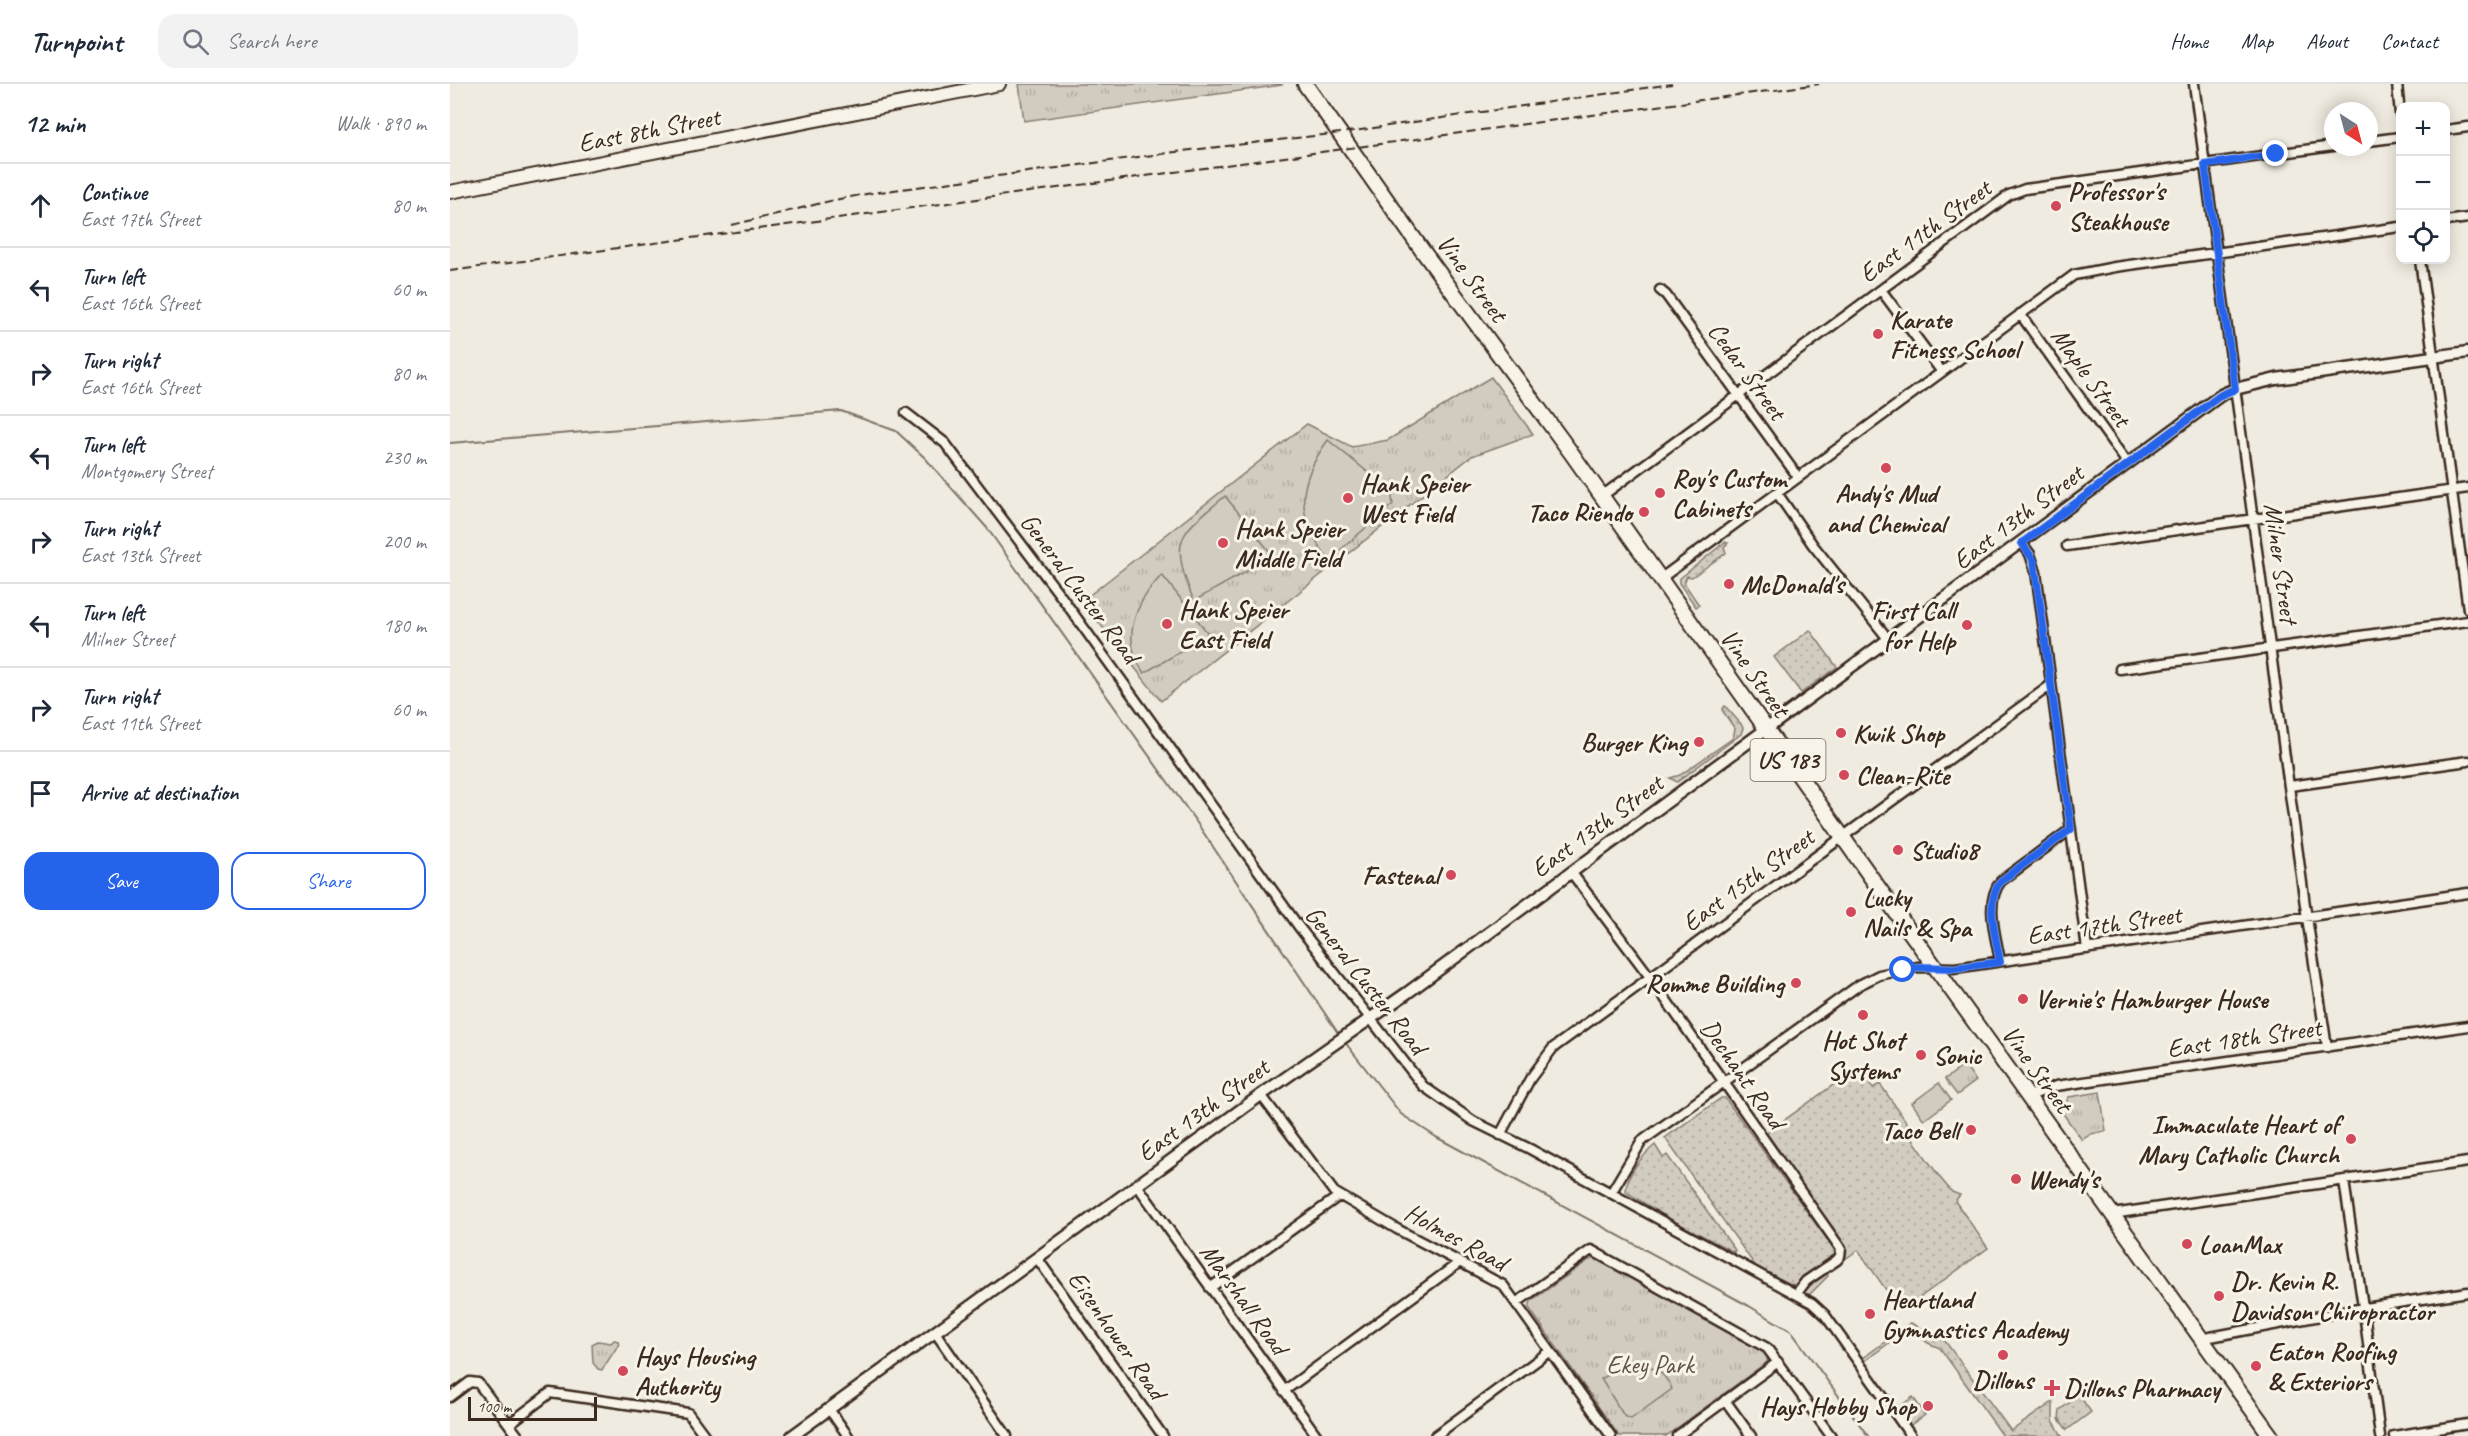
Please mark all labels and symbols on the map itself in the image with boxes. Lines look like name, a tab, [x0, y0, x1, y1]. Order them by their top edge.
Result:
street label: East 8th Street	[575, 100, 725, 160]
north arrow	[2324, 102, 2378, 156]
route end	[2262, 140, 2288, 166]
street label: East 11th Street	[1853, 171, 1999, 290]
place label: Professor's Steakhouse	[2068, 175, 2170, 238]
marker: Professor's Steakhouse	[2049, 199, 2063, 213]
street label: Vine Street	[1429, 228, 1516, 330]
place label: Karate Fitness School	[1890, 303, 2024, 366]
street label: Cedar Street	[1700, 316, 1795, 428]
street label: Maple Street	[2044, 321, 2140, 435]
marker: Karate Fitness School	[1871, 327, 1885, 341]
street label: East 13th Street	[1946, 456, 2092, 577]
marker: Andy's Mud and Chemical	[1879, 461, 1893, 475]
place label: Roy's Custom Cabinets	[1672, 462, 1788, 525]
place label: Hank Speier West Field	[1360, 467, 1472, 530]
place label: Andy's Mud and Chemical	[1827, 477, 1951, 540]
marker: Roy's Custom Cabinets	[1653, 486, 1667, 500]
marker: Hank Speier West Field	[1341, 491, 1355, 505]
place label: Taco Riendo	[1527, 496, 1635, 529]
street label: Milner Street	[2256, 501, 2306, 628]
marker: Taco Riendo	[1637, 505, 1651, 519]
street label: General Custer Road	[1013, 506, 1150, 673]
place label: Hank Speier Middle Field	[1235, 512, 1347, 575]
marker: Hank Speier Middle Field	[1216, 536, 1230, 550]
place label: McDonald's	[1741, 568, 1847, 601]
marker: McDonald's	[1722, 577, 1736, 591]
place label: Hank Speier East Field	[1179, 593, 1291, 656]
place label: First Call for Help	[1871, 594, 1959, 657]
marker: Hank Speier East Field	[1160, 617, 1174, 631]
marker: First Call for Help	[1960, 618, 1974, 632]
street label: Vine Street	[1713, 623, 1799, 725]
place label: Kwik Shop	[1853, 717, 1946, 750]
place label: Burger King	[1581, 726, 1690, 759]
marker: Kwik Shop	[1834, 726, 1848, 740]
marker: Burger King	[1692, 735, 1706, 749]
road number: US 183	[1750, 739, 1826, 781]
place label: Clean-Rite	[1856, 759, 1952, 792]
street label: East 13th Street	[1525, 766, 1671, 885]
marker: Clean-Rite	[1837, 768, 1851, 782]
street label: East 15th Street	[1676, 820, 1822, 939]
place label: Studio8	[1910, 834, 1982, 867]
marker: Studio8	[1891, 843, 1905, 857]
place label: Fastenal	[1362, 859, 1444, 892]
marker: Fastenal	[1444, 868, 1458, 882]
place label: Lucky Nails & Spa	[1863, 881, 1973, 944]
street label: East 17th Street	[2025, 898, 2185, 952]
street label: General Custer Road	[1298, 899, 1437, 1064]
marker: Lucky Nails & Spa	[1844, 905, 1858, 919]
route start	[1889, 956, 1915, 982]
place label: Romme Building	[1645, 967, 1787, 1000]
marker: Romme Building	[1789, 976, 1803, 990]
place label: Vernie's Hamburger House	[2035, 983, 2270, 1016]
marker: Vernie's Hamburger House	[2016, 992, 2030, 1006]
marker: Hot Shot Systems	[1856, 1008, 1870, 1022]
street label: East 18th Street	[2165, 1011, 2325, 1065]
street label: Dechant Road	[1693, 1013, 1795, 1138]
street label: Vine Street	[1994, 1019, 2081, 1121]
place label: Hot Shot Systems	[1822, 1024, 1908, 1087]
place label: Sonic	[1933, 1039, 1983, 1072]
marker: Sonic	[1914, 1048, 1928, 1062]
street label: East 13th Street	[1131, 1050, 1277, 1169]
place label: Immaculate Heart of Mary Catholic Church	[2138, 1108, 2345, 1171]
place label: Taco Bell	[1881, 1114, 1964, 1147]
marker: Taco Bell	[1964, 1123, 1978, 1137]
marker: Immaculate Heart of Mary Catholic Church	[2344, 1132, 2358, 1146]
place label: Wendy's	[2028, 1163, 2102, 1196]
marker: Wendy's	[2009, 1172, 2023, 1186]
street label: Holmes Road	[1399, 1195, 1516, 1280]
place label: LoanMax	[2199, 1228, 2283, 1261]
street label: Marshall Road	[1192, 1237, 1298, 1364]
marker: LoanMax	[2180, 1237, 2194, 1251]
street label: Eisenhower Road	[1060, 1264, 1176, 1409]
place label: Dr. Kevin R. Davidson Chiropractor	[2231, 1265, 2437, 1328]
place label: Heartland Gymnastics Academy	[1882, 1283, 2070, 1346]
marker: Dr. Kevin R. Davidson Chiropractor	[2212, 1289, 2226, 1303]
marker: Heartland Gymnastics Academy	[1863, 1307, 1877, 1321]
place label: Eaton Roofing & Exteriors	[2268, 1335, 2398, 1398]
place label: Hays Housing Authority	[635, 1340, 757, 1403]
park label: Ekey Park	[1606, 1348, 1696, 1381]
marker: Dillons	[1996, 1348, 2010, 1362]
marker: Eaton Roofing & Exteriors	[2249, 1359, 2263, 1373]
marker: Hays Housing Authority	[616, 1364, 630, 1378]
place label: Dillons	[1973, 1364, 2036, 1397]
place label: Dillons Pharmacy	[2064, 1372, 2223, 1405]
marker: Dillons Pharmacy	[2045, 1381, 2059, 1395]
place label: Hays Hobby Shop	[1760, 1390, 1918, 1423]
scale bar	[468, 1394, 597, 1422]
marker: Hays Hobby Shop	[1921, 1399, 1935, 1413]

